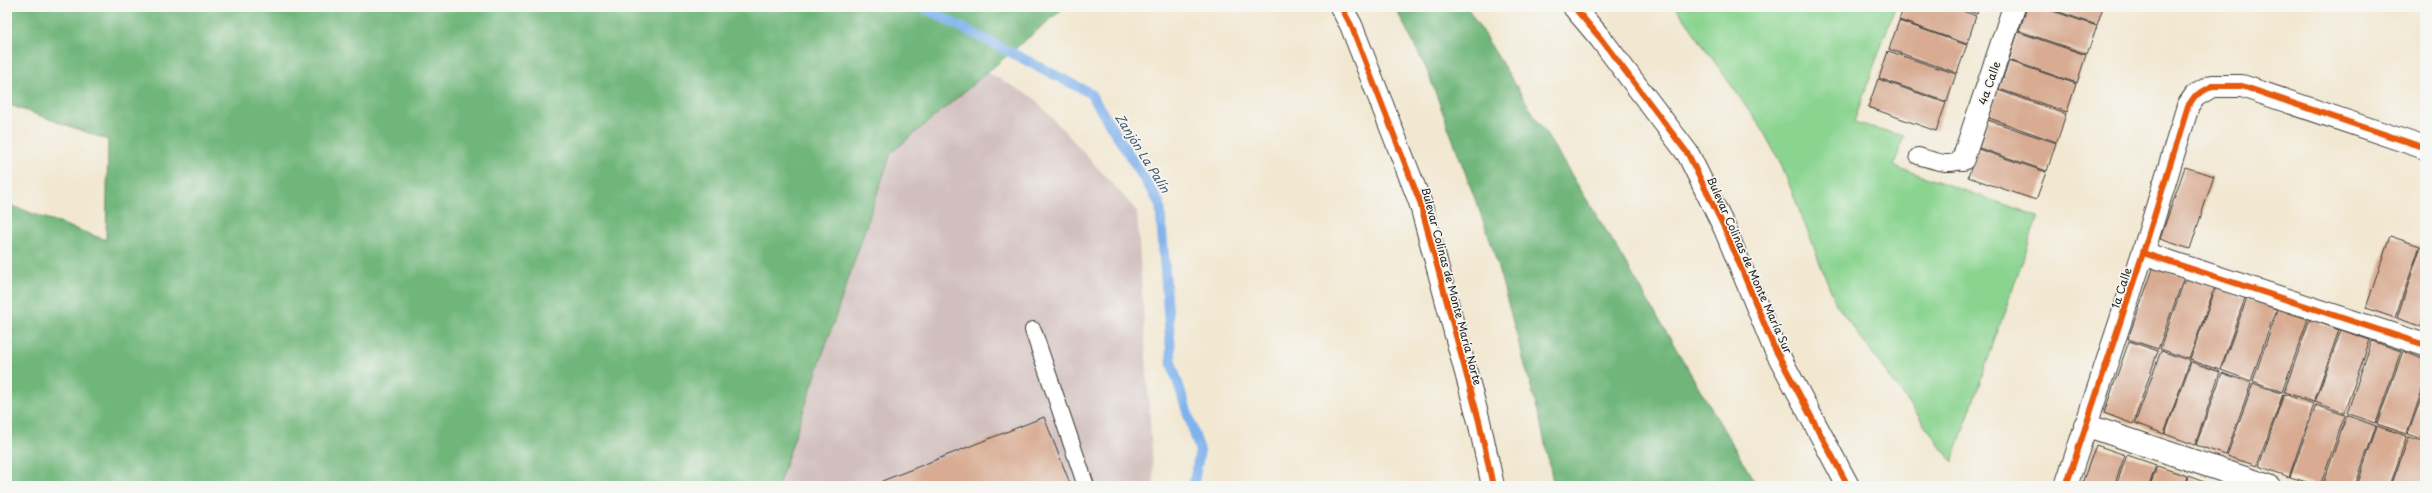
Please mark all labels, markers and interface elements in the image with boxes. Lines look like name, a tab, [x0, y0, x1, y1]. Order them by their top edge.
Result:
street label: 4a Calle	[1974, 59, 2004, 107]
water label: Zanjón La Palín	[1111, 110, 1175, 196]
street label: Bulevar Colinas de Monte María Sur	[1703, 174, 1797, 357]
street label: Bulevar Colinas de Monte María Norte	[1417, 185, 1487, 387]
street label: 1a Calle	[2106, 265, 2136, 311]

